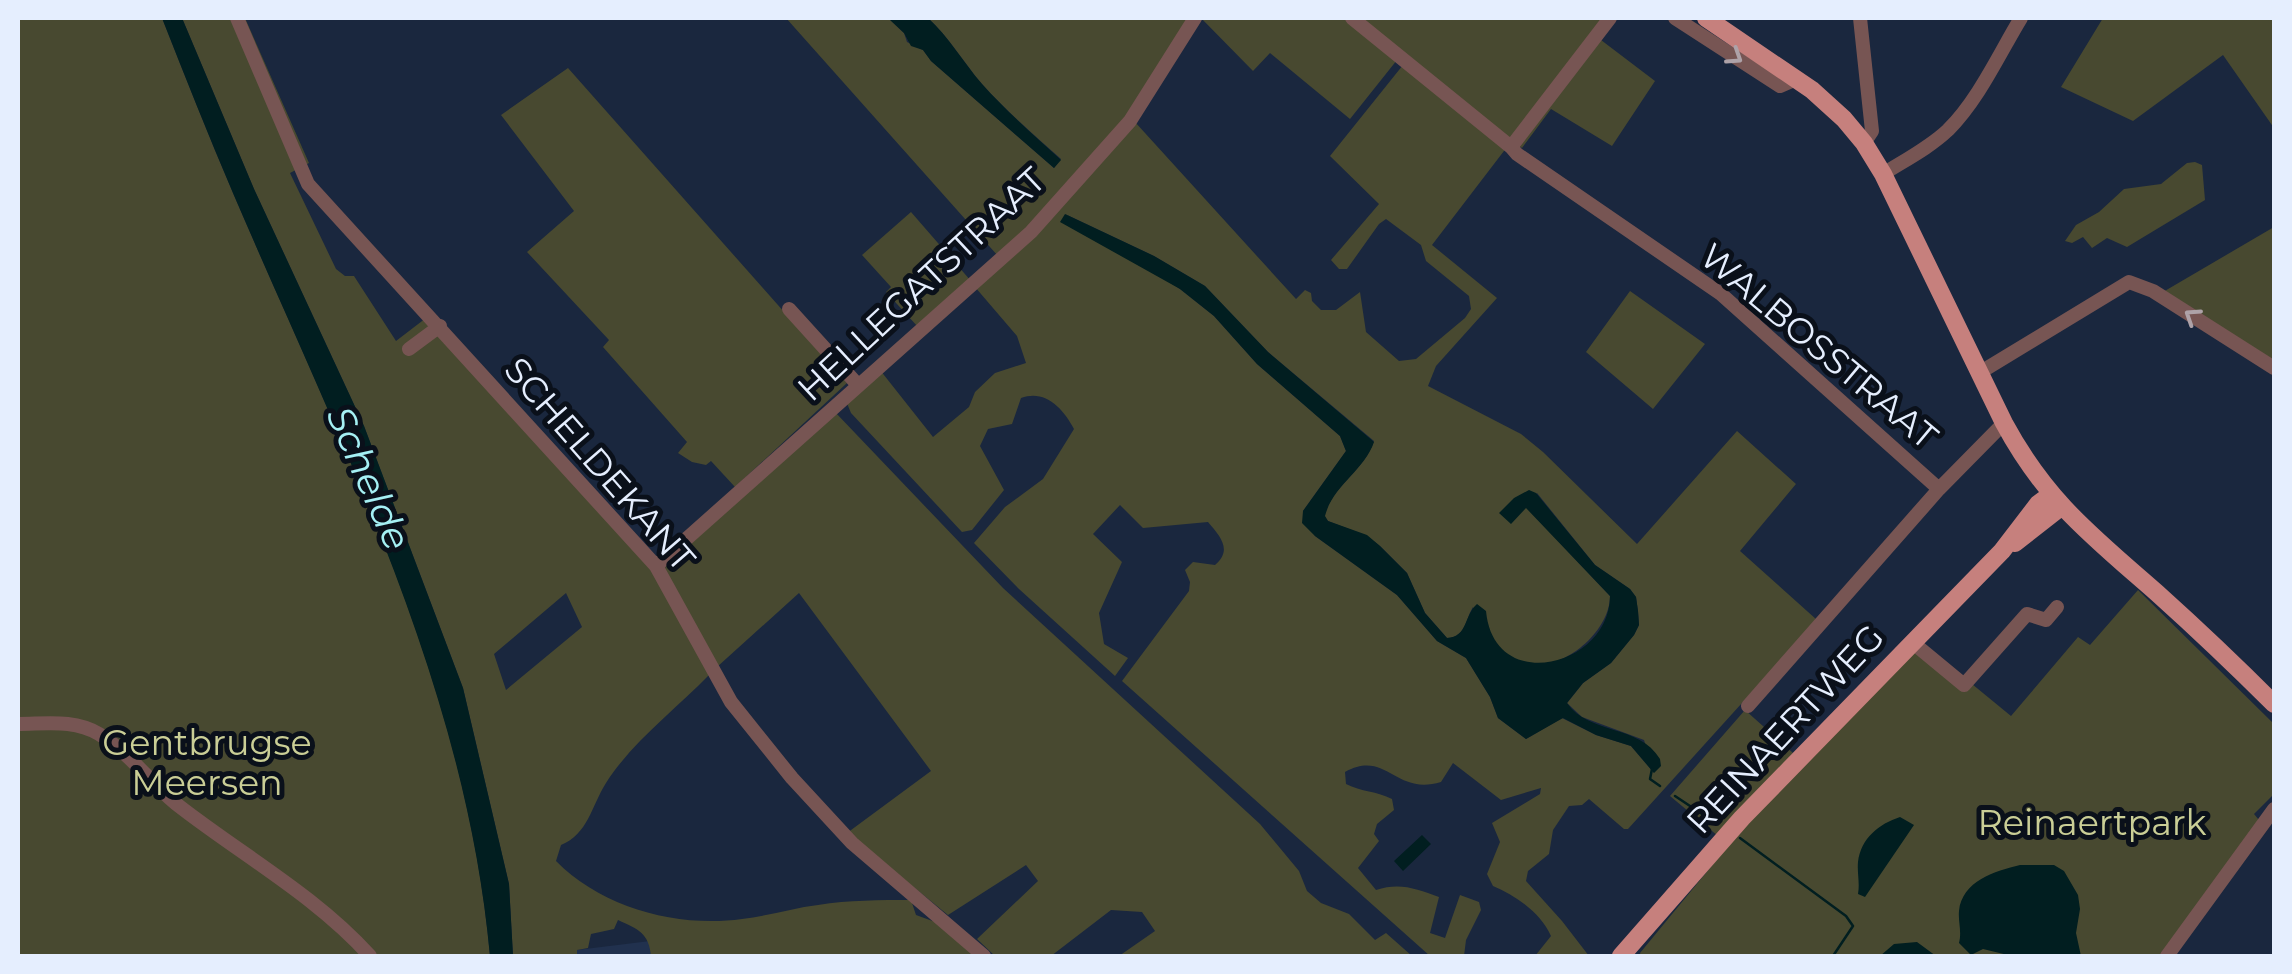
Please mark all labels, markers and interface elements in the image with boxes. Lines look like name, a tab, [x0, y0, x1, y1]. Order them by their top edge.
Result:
one-way arrow	[1724, 44, 1742, 63]
street label: HELLEGATSTRAAT	[788, 158, 1054, 410]
street label: WALBOSSTRAAT	[1692, 234, 1946, 458]
one-way arrow	[2185, 309, 2203, 328]
street label: SCHELDEKANT	[496, 348, 704, 580]
water label: Schelde	[317, 399, 421, 557]
street label: REINAERTWEG	[1677, 616, 1893, 842]
park label: Gentbrugse Meersen	[102, 721, 312, 804]
park label: Reinaertpark	[1977, 801, 2207, 844]

